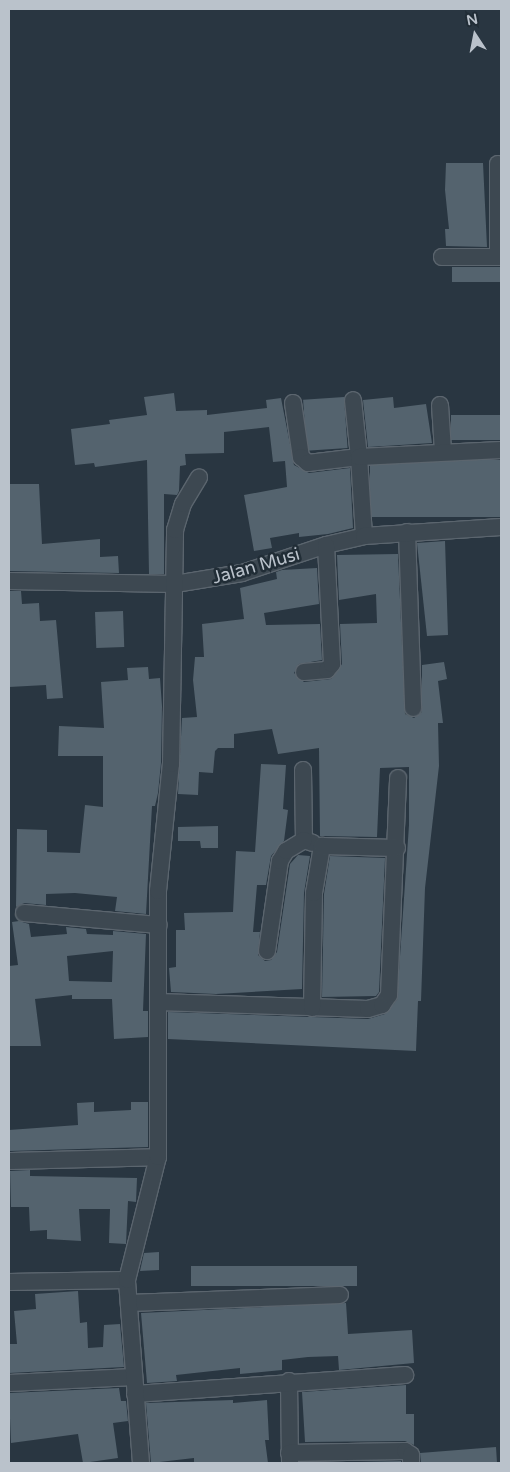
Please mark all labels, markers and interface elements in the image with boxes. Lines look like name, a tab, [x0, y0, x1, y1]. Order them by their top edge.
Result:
north arrow	[450, 10, 500, 60]
text: N	[465, 10, 479, 29]
street label: Jalan Musi	[210, 543, 302, 589]

